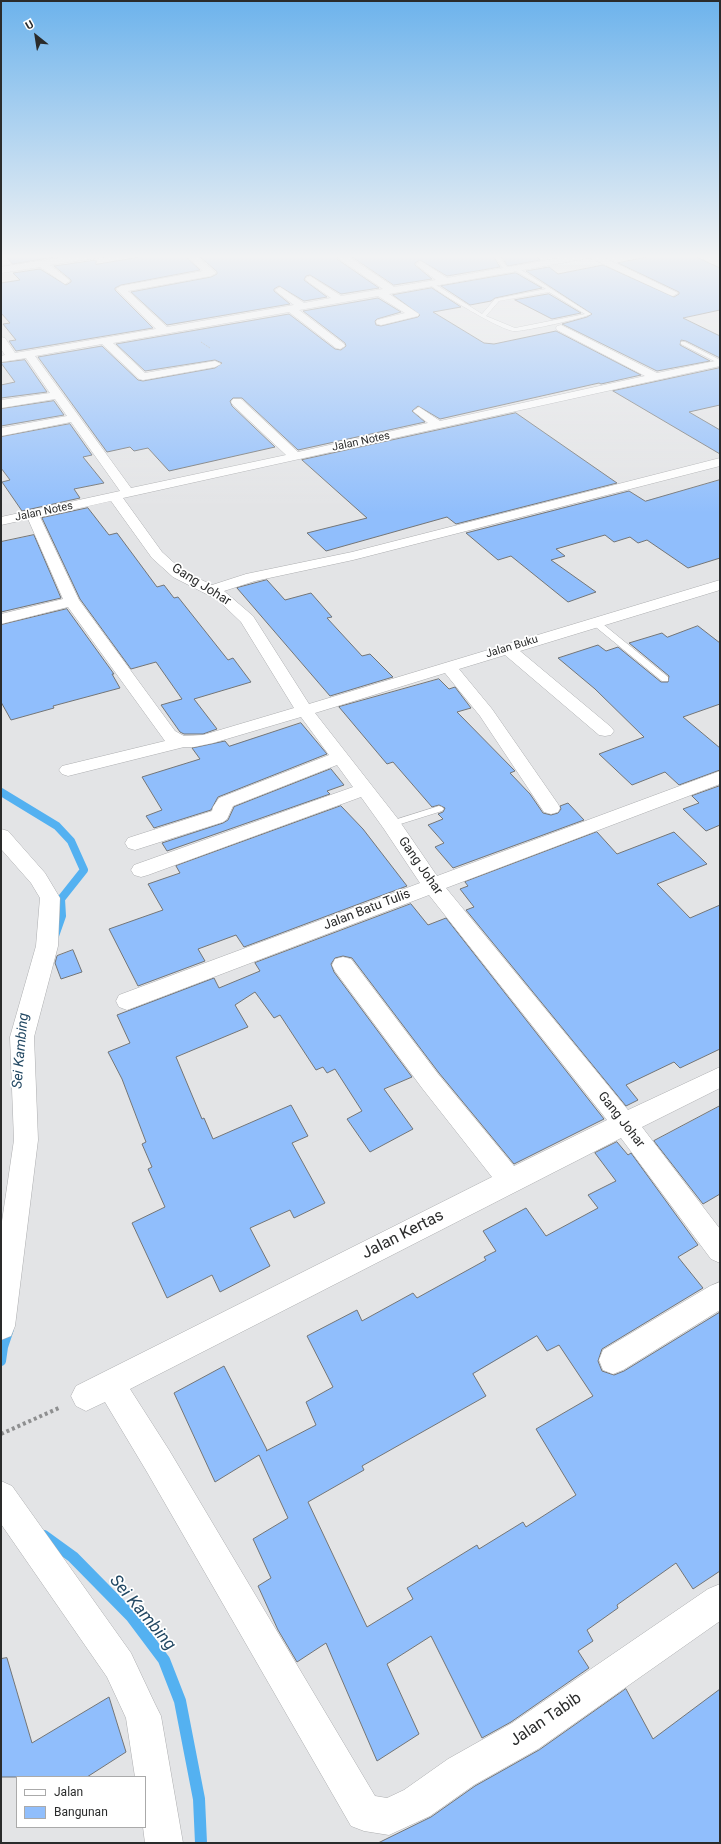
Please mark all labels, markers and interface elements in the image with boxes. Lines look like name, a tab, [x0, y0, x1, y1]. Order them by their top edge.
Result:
north arrow	[16, 16, 56, 56]
text: U	[23, 18, 36, 33]
street label: Jalan Notes	[331, 429, 391, 455]
street label: Jalan Notes	[14, 499, 74, 525]
street label: Gang Johar	[169, 561, 233, 609]
street label: Jalan Buku	[484, 633, 540, 661]
street label: Gang Johar	[394, 834, 446, 898]
street label: Jalan Batu Tulis	[321, 886, 413, 934]
water label: Sei Kambing	[9, 1012, 33, 1090]
street label: Gang Johar	[594, 1089, 648, 1151]
street label: Jalan Kertas	[359, 1206, 447, 1264]
water label: Sei Kambing	[105, 1571, 179, 1655]
street label: Jalan Tabib	[507, 1689, 585, 1751]
legend	[16, 1776, 146, 1828]
text: Jalan	[54, 1785, 83, 1799]
text: Bangunan	[54, 1805, 108, 1819]

